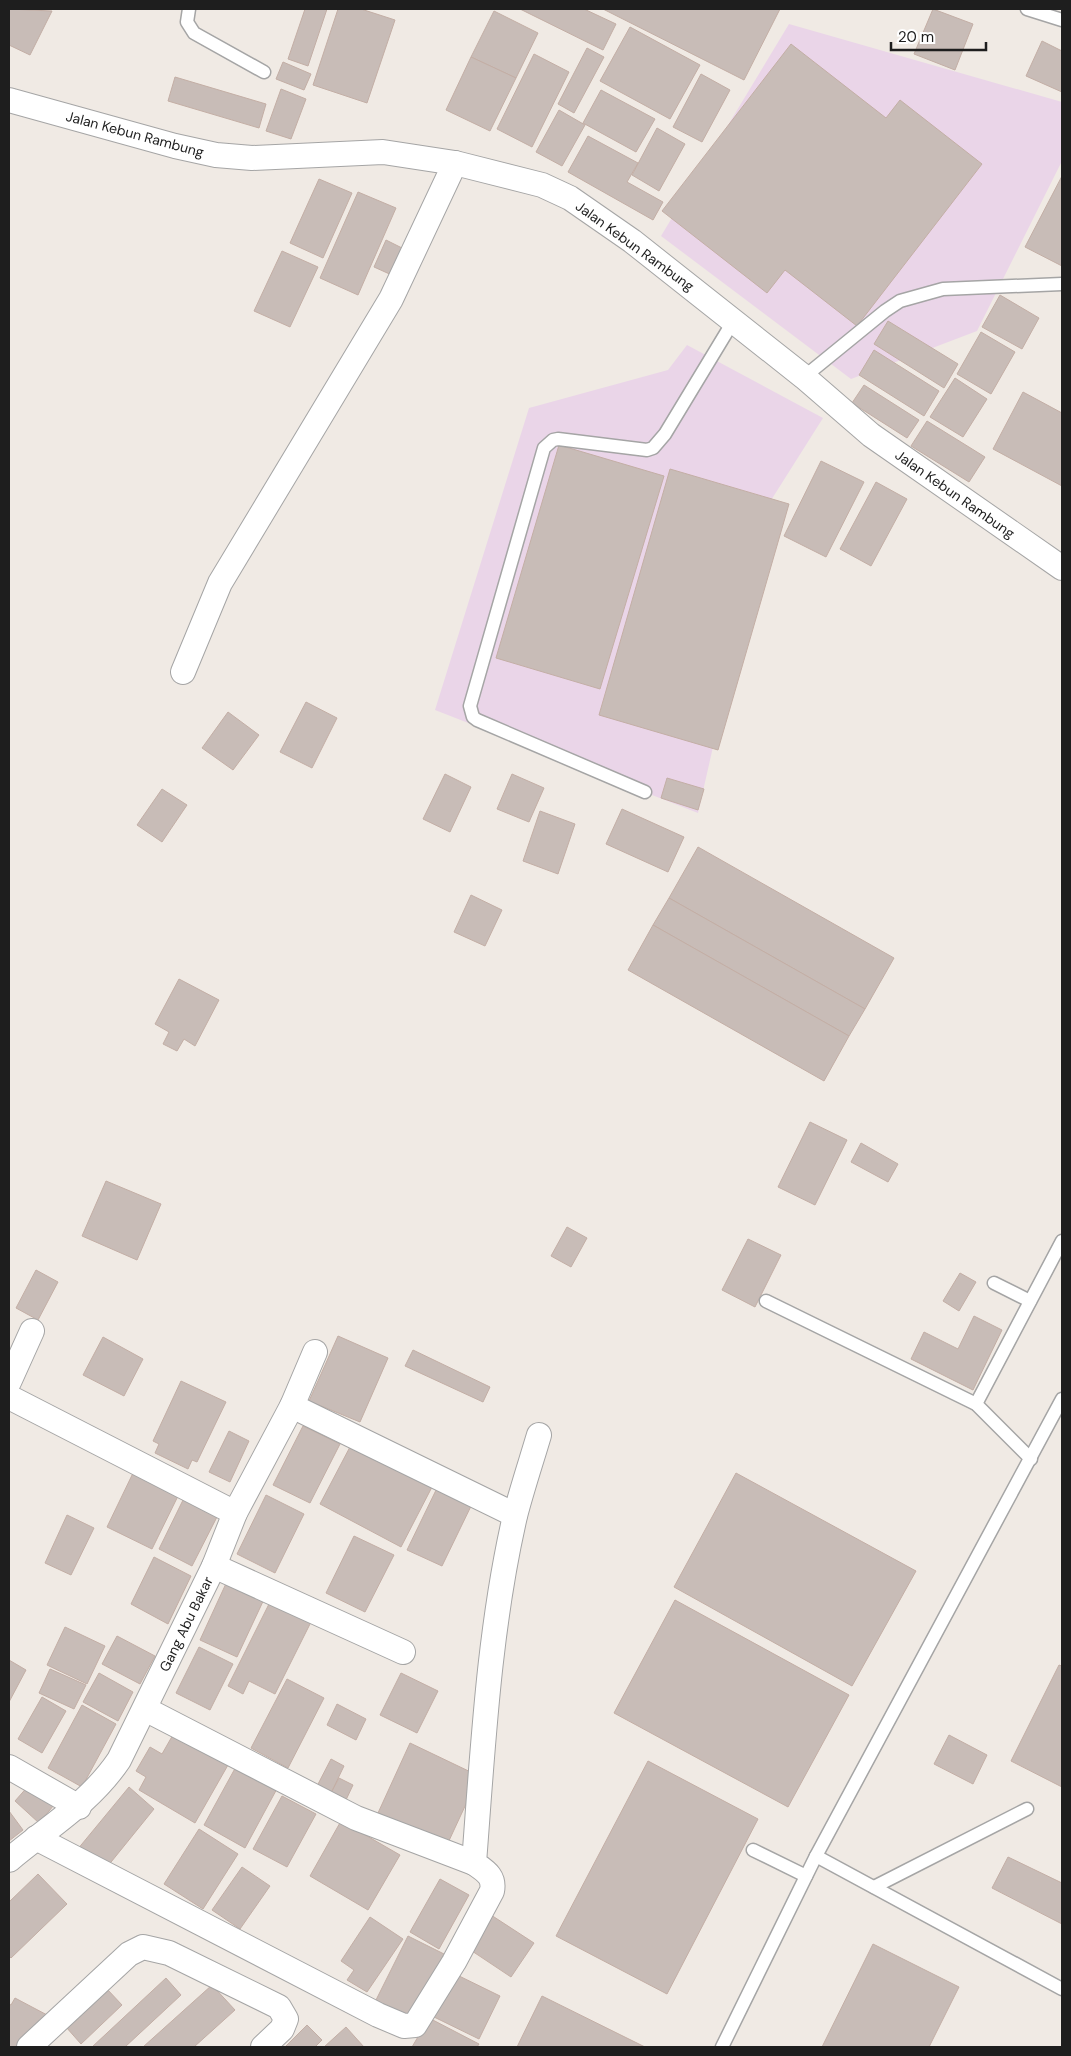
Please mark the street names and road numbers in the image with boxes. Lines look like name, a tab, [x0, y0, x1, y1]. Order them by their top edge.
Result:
street label: Jalan Kebun Rambung	[64, 107, 206, 161]
street label: Jalan Kebun Rambung	[572, 197, 698, 295]
street label: Jalan Kebun Rambung	[892, 446, 1019, 542]
street label: Gang Abu Bakar	[155, 1574, 217, 1674]

